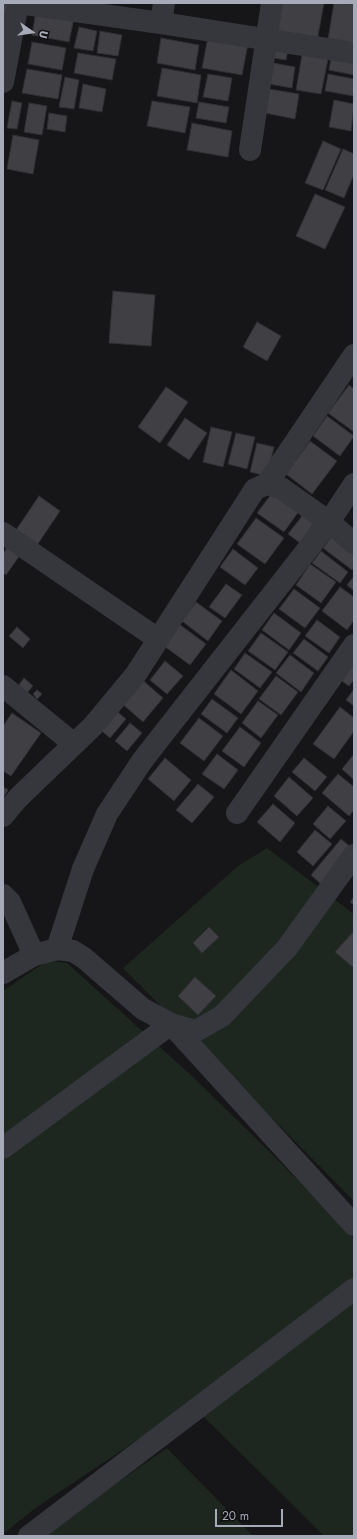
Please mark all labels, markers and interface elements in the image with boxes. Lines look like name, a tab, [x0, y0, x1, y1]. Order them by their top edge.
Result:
north arrow	[12, 12, 52, 52]
text: U	[35, 29, 52, 40]
scale bar	[217, 1501, 285, 1527]
text: 20 m	[222, 1507, 249, 1525]

